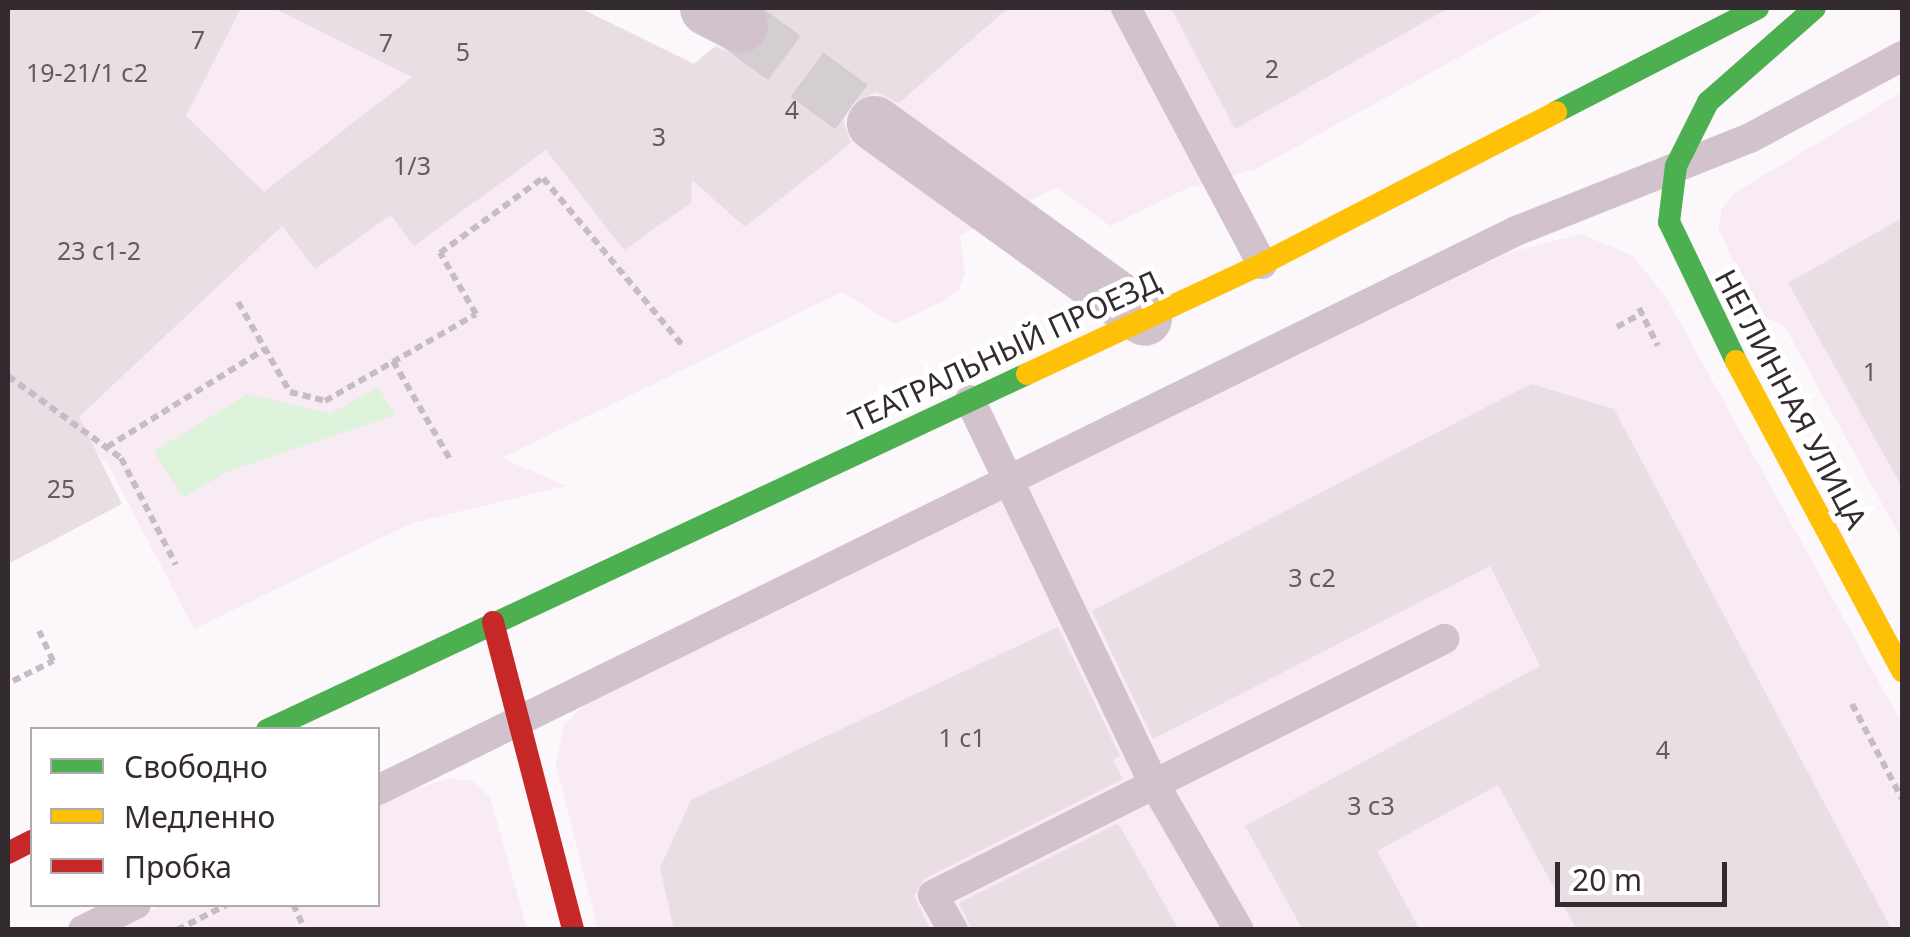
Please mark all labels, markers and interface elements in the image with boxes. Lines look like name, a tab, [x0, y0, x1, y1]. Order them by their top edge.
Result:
house number: 7	[191, 24, 205, 54]
house number: 7	[379, 27, 393, 57]
house number: 5	[456, 36, 470, 66]
house number: 2	[1265, 53, 1279, 83]
house number: 19-21/1 с2	[26, 57, 148, 87]
house number: 4	[785, 94, 799, 124]
house number: 3	[652, 121, 666, 151]
house number: 1/3	[393, 150, 431, 180]
house number: 23 с1-2	[57, 235, 141, 265]
street label: ТЕАТРАЛЬНЫЙ ПРОЕЗД	[843, 263, 1165, 439]
street label: НЕГЛИННАЯ УЛИЦА	[1707, 263, 1875, 535]
house number: 1	[1863, 356, 1877, 386]
house number: 25	[47, 473, 75, 503]
house number: 3 с2	[1288, 562, 1336, 592]
house number: 1 c1	[938, 722, 986, 752]
legend	[30, 727, 380, 907]
house number: 4	[1656, 734, 1670, 764]
text: Свободно	[124, 746, 268, 787]
house number: 3 с3	[1347, 790, 1395, 820]
text: Медленно	[124, 796, 275, 837]
scale bar	[1560, 842, 1732, 904]
text: Пробка	[124, 846, 232, 887]
text: 20 m	[1572, 859, 1642, 900]

